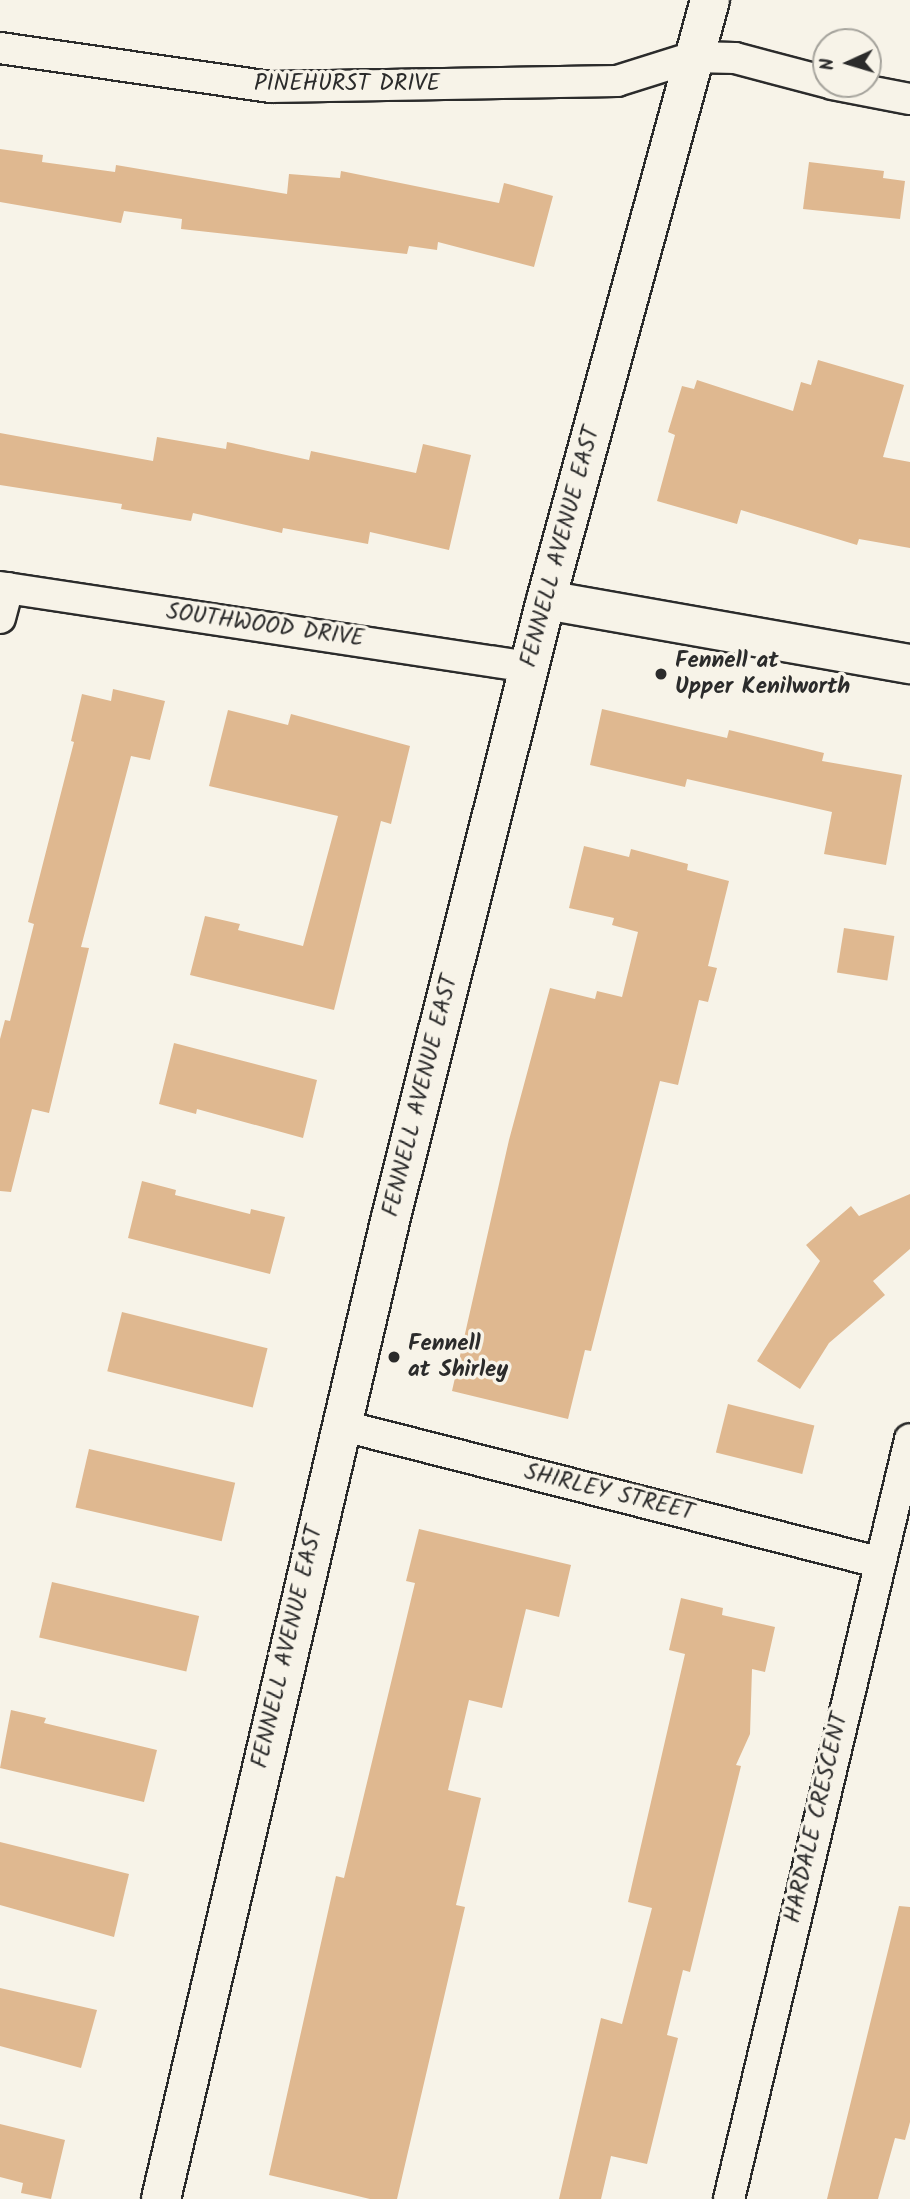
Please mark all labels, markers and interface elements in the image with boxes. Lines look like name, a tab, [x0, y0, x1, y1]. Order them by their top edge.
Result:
north arrow	[812, 28, 882, 98]
text: N	[813, 57, 843, 71]
street label: PINEHURST DRIVE	[254, 70, 440, 98]
street label: FENNELL AVENUE EAST	[516, 424, 606, 670]
street label: SOUTHWOOD DRIVE	[164, 598, 366, 654]
place label: Fennell at Upper Kenilworth	[675, 647, 850, 701]
marker: Fennell at Upper Kenilworth	[653, 666, 669, 682]
street label: FENNELL AVENUE EAST	[378, 972, 464, 1220]
place label: Fennell at Shirley	[408, 1330, 508, 1384]
marker: Fennell at Shirley	[386, 1349, 402, 1365]
street label: SHIRLEY STREET	[521, 1459, 697, 1527]
street label: FENNELL AVENUE EAST	[247, 1523, 329, 1771]
street label: HARDALE CRESCENT	[779, 1710, 855, 1926]

